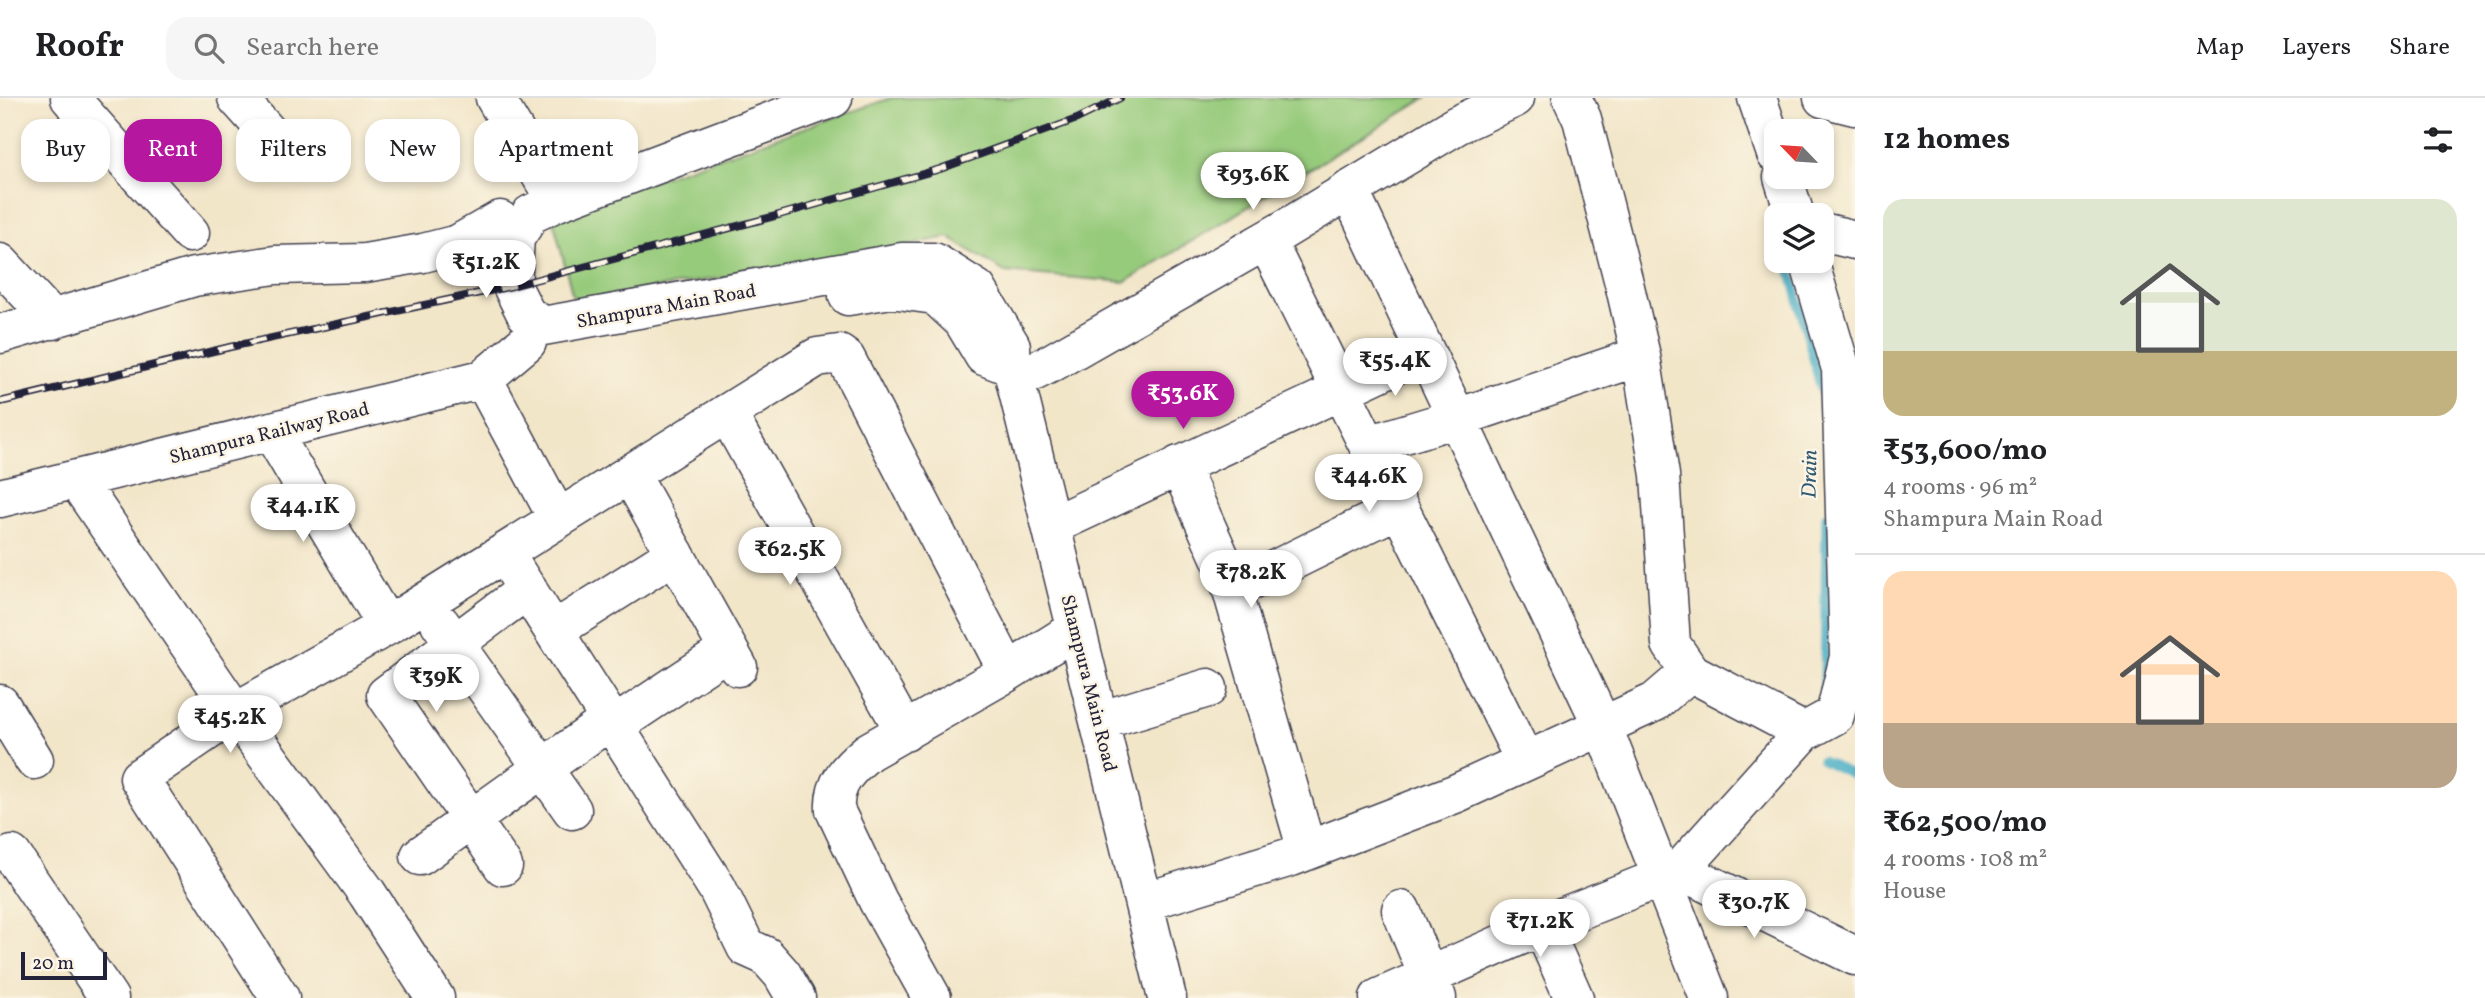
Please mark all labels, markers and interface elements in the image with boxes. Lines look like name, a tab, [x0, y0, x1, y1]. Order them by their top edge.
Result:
search box	[166, 17, 656, 80]
text: Roofr	[35, 25, 124, 71]
icon: search	[190, 29, 228, 67]
text: Search here	[246, 30, 379, 66]
text: Map	[2196, 31, 2244, 65]
text: Layers	[2282, 31, 2351, 65]
text: Share	[2389, 31, 2450, 65]
chip: Buy	[21, 119, 110, 182]
chip: Rent	[124, 119, 222, 182]
chip: Filters	[236, 119, 351, 182]
chip: New	[365, 119, 460, 182]
chip: Apartment	[474, 119, 638, 182]
north arrow	[1764, 119, 1834, 189]
map controls	[1764, 119, 1834, 273]
text: 12 homes	[1883, 119, 2010, 161]
icon: filters	[2419, 121, 2457, 159]
pin: ₹93.6K	[1196, 152, 1310, 212]
text: ₹93.6K	[1217, 159, 1289, 191]
button: layers	[1764, 203, 1834, 273]
pin: ₹51.2K	[429, 240, 543, 300]
icon: home	[2107, 245, 2233, 371]
text: ₹51.2K	[452, 247, 520, 279]
street label: Shampura Main Road	[575, 278, 758, 336]
pin: ₹55.4K	[1338, 338, 1452, 398]
text: ₹55.4K	[1359, 345, 1431, 377]
pin: ₹53.6K	[1126, 372, 1240, 431]
text: ₹53.6K	[1147, 378, 1219, 410]
street label: Shampura Railway Road	[167, 397, 372, 471]
text: ₹53,600/mo	[1883, 430, 2047, 472]
water label: Drain	[1796, 449, 1825, 499]
pin: ₹44.6K	[1312, 454, 1426, 514]
text: ₹44.6K	[1331, 461, 1407, 493]
text: 4 rooms · 96 m²	[1883, 472, 2037, 504]
pin: ₹44.1K	[246, 484, 360, 544]
text: ₹44.1K	[266, 491, 340, 523]
text: Shampura Main Road	[1883, 504, 2103, 536]
pin: ₹62.5K	[733, 528, 847, 587]
text: ₹62.5K	[754, 534, 826, 566]
pin: ₹78.2K	[1194, 550, 1308, 610]
text: ₹78.2K	[1216, 557, 1286, 589]
street label: Shampura Main Road	[1053, 592, 1123, 775]
icon: home	[2107, 617, 2233, 743]
pin: ₹39K	[395, 654, 477, 714]
text: ₹39K	[409, 661, 463, 693]
pin: ₹45.2K	[173, 696, 287, 755]
text: ₹45.2K	[194, 702, 266, 734]
text: ₹62,500/mo	[1883, 802, 2047, 844]
text: 4 rooms · 108 m²	[1883, 844, 2047, 876]
text: House	[1883, 876, 1946, 908]
pin: ₹30.7K	[1697, 880, 1811, 940]
text: ₹30.7K	[1718, 887, 1790, 919]
pin: ₹71.2K	[1483, 900, 1597, 959]
text: ₹71.2K	[1506, 906, 1574, 938]
scale bar	[21, 949, 107, 981]
text: 20 m	[32, 951, 74, 977]

